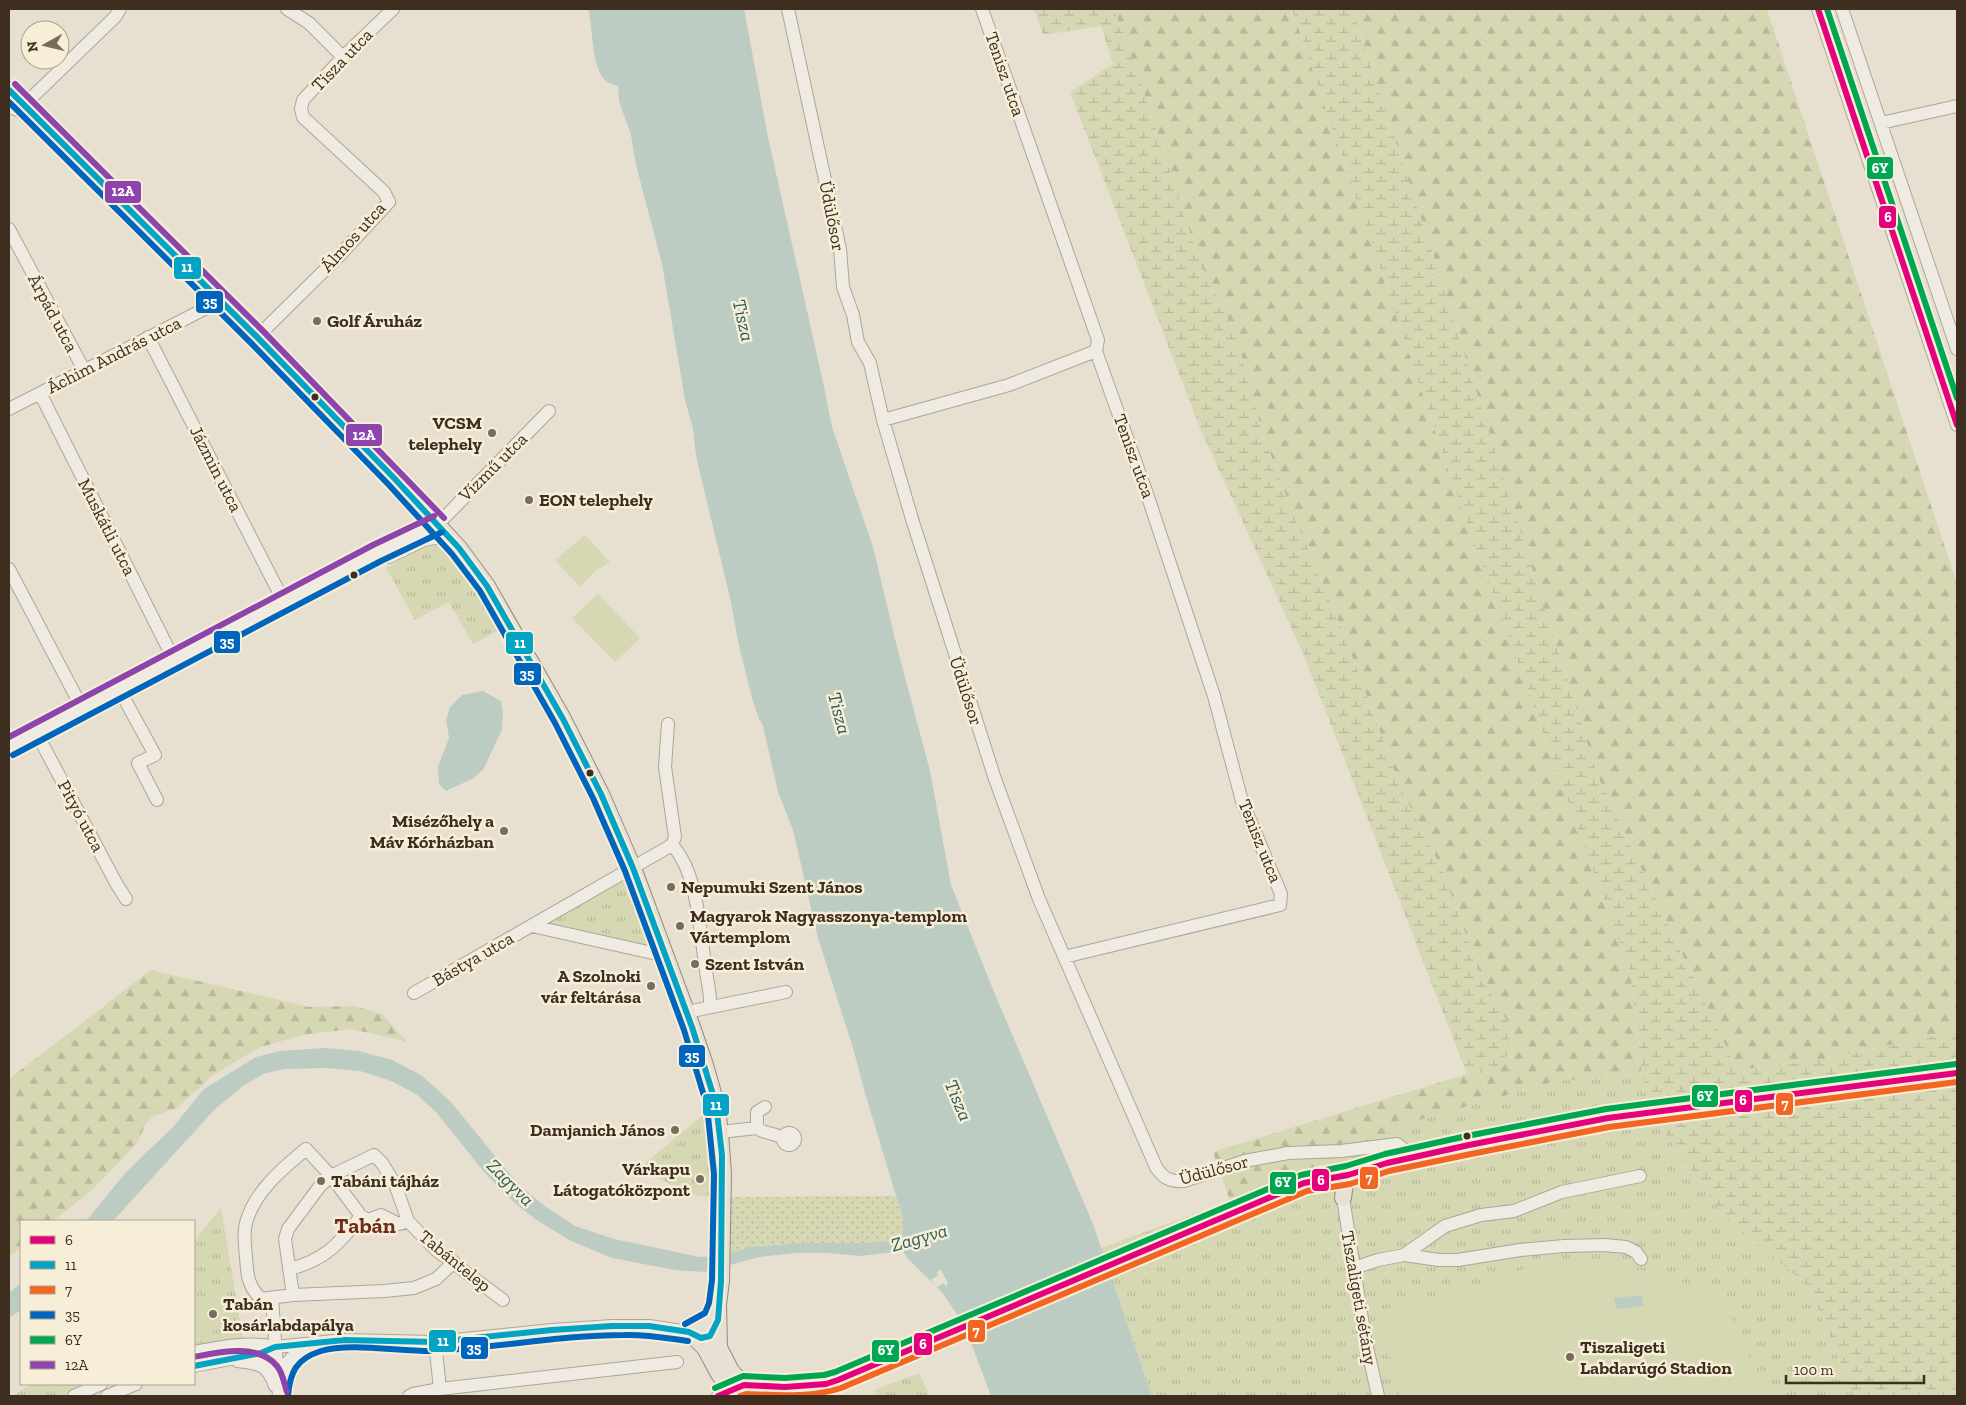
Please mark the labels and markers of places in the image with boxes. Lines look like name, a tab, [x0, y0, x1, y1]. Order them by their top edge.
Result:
place label: Golf Áruház	[327, 310, 422, 332]
marker: Golf Áruház	[311, 315, 323, 327]
unlabelled marker	[310, 392, 320, 402]
place label: VCSM telephely	[408, 412, 482, 455]
marker: VCSM telephely	[486, 427, 498, 439]
place label: EON telephely	[539, 489, 653, 511]
marker: EON telephely	[523, 494, 535, 506]
unlabelled marker	[349, 570, 359, 580]
unlabelled marker	[585, 768, 595, 778]
place label: Misézőhely a Máv Kórházban	[370, 810, 494, 853]
marker: Misézőhely a Máv Kórházban	[498, 825, 510, 837]
place label: Nepumuki Szent János	[681, 876, 863, 898]
marker: Nepumuki Szent János	[665, 881, 677, 893]
place label: Magyarok Nagyasszonya-templom Vártemplom	[690, 905, 967, 948]
marker: Magyarok Nagyasszonya-templom Vártemplom	[674, 920, 686, 932]
place label: Szent István	[705, 953, 804, 975]
marker: Szent István	[689, 958, 701, 970]
place label: A Szolnoki vár feltárása	[541, 965, 642, 1008]
marker: A Szolnoki vár feltárása	[645, 980, 657, 992]
place label: Damjanich János	[530, 1119, 665, 1141]
marker: Damjanich János	[669, 1124, 681, 1136]
unlabelled marker	[1462, 1131, 1472, 1141]
place label: Várkapu Látogatóközpont	[553, 1158, 691, 1201]
place label: Tabáni tájház	[331, 1170, 440, 1192]
marker: Várkapu Látogatóközpont	[694, 1173, 706, 1185]
marker: Tabáni tájház	[315, 1175, 327, 1187]
place label: Tabán kosárlabdapálya	[223, 1293, 354, 1336]
marker: Tabán kosárlabdapálya	[207, 1308, 219, 1320]
place label: Tiszaligeti Labdarúgó Stadion	[1580, 1336, 1732, 1379]
marker: Tiszaligeti Labdarúgó Stadion	[1564, 1351, 1576, 1363]

